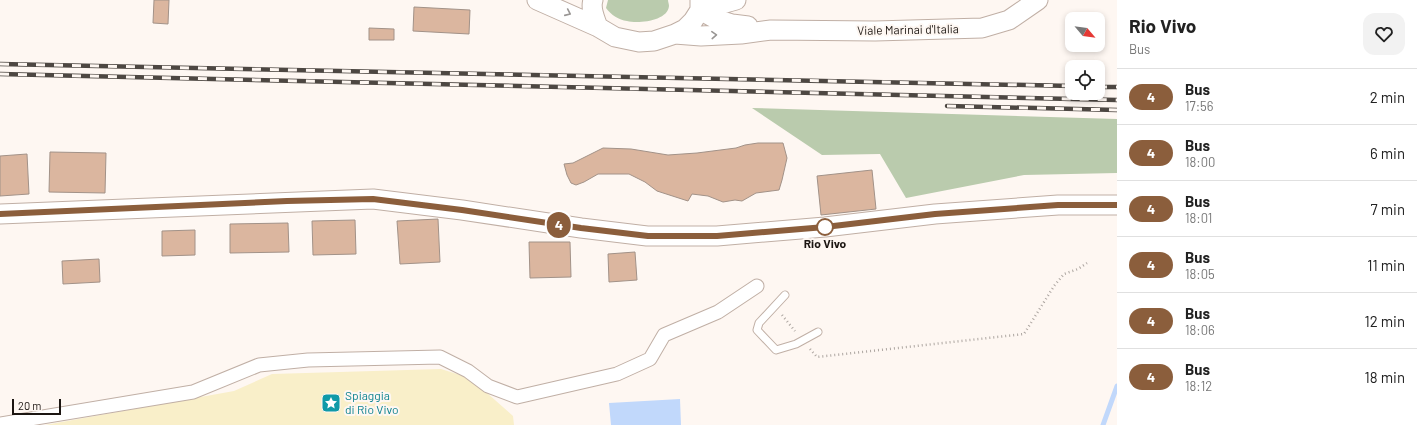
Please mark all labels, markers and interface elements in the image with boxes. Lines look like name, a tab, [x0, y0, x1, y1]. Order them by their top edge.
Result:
one-way arrow	[564, 8, 571, 16]
north arrow	[1065, 12, 1105, 52]
map controls	[1065, 12, 1105, 100]
button: heart	[1363, 13, 1405, 55]
text: Rio Vivo	[1129, 14, 1196, 37]
street label: Viale Marinai d'Italia	[857, 21, 959, 37]
one-way arrow	[711, 31, 717, 40]
text: Bus	[1129, 41, 1150, 57]
button: locate	[1065, 60, 1105, 100]
text: Bus	[1185, 80, 1210, 98]
text: 4	[1147, 88, 1155, 105]
text: 2 min	[1370, 88, 1405, 106]
text: 17:56	[1185, 98, 1213, 114]
text: Bus	[1185, 136, 1210, 154]
text: 4	[1147, 144, 1155, 161]
text: 6 min	[1370, 144, 1405, 162]
text: 18:00	[1185, 154, 1215, 170]
text: Bus	[1185, 192, 1210, 210]
text: 4	[1147, 200, 1155, 217]
text: 7 min	[1371, 200, 1405, 218]
text: 18:01	[1185, 210, 1212, 226]
line badge: 4	[546, 212, 572, 238]
text: 4	[555, 216, 563, 233]
marker: Rio Vivo	[816, 218, 834, 236]
place label: Rio Vivo	[804, 236, 847, 250]
text: Bus	[1185, 248, 1210, 266]
text: 4	[1147, 256, 1155, 273]
text: 11 min	[1367, 256, 1405, 274]
text: 18:05	[1185, 266, 1215, 282]
text: Bus	[1185, 304, 1210, 322]
text: 4	[1147, 312, 1155, 329]
text: 12 min	[1364, 312, 1405, 330]
text: 18:06	[1185, 322, 1215, 338]
text: Bus	[1185, 360, 1210, 378]
text: 4	[1147, 368, 1155, 385]
text: 18 min	[1365, 368, 1405, 386]
text: 18:12	[1185, 378, 1212, 394]
place label: Spiaggia di Rio Vivo	[345, 388, 399, 416]
place icon: Spiaggia di Rio Vivo	[320, 392, 342, 414]
scale bar	[12, 397, 61, 416]
text: 20 m	[18, 399, 41, 412]

